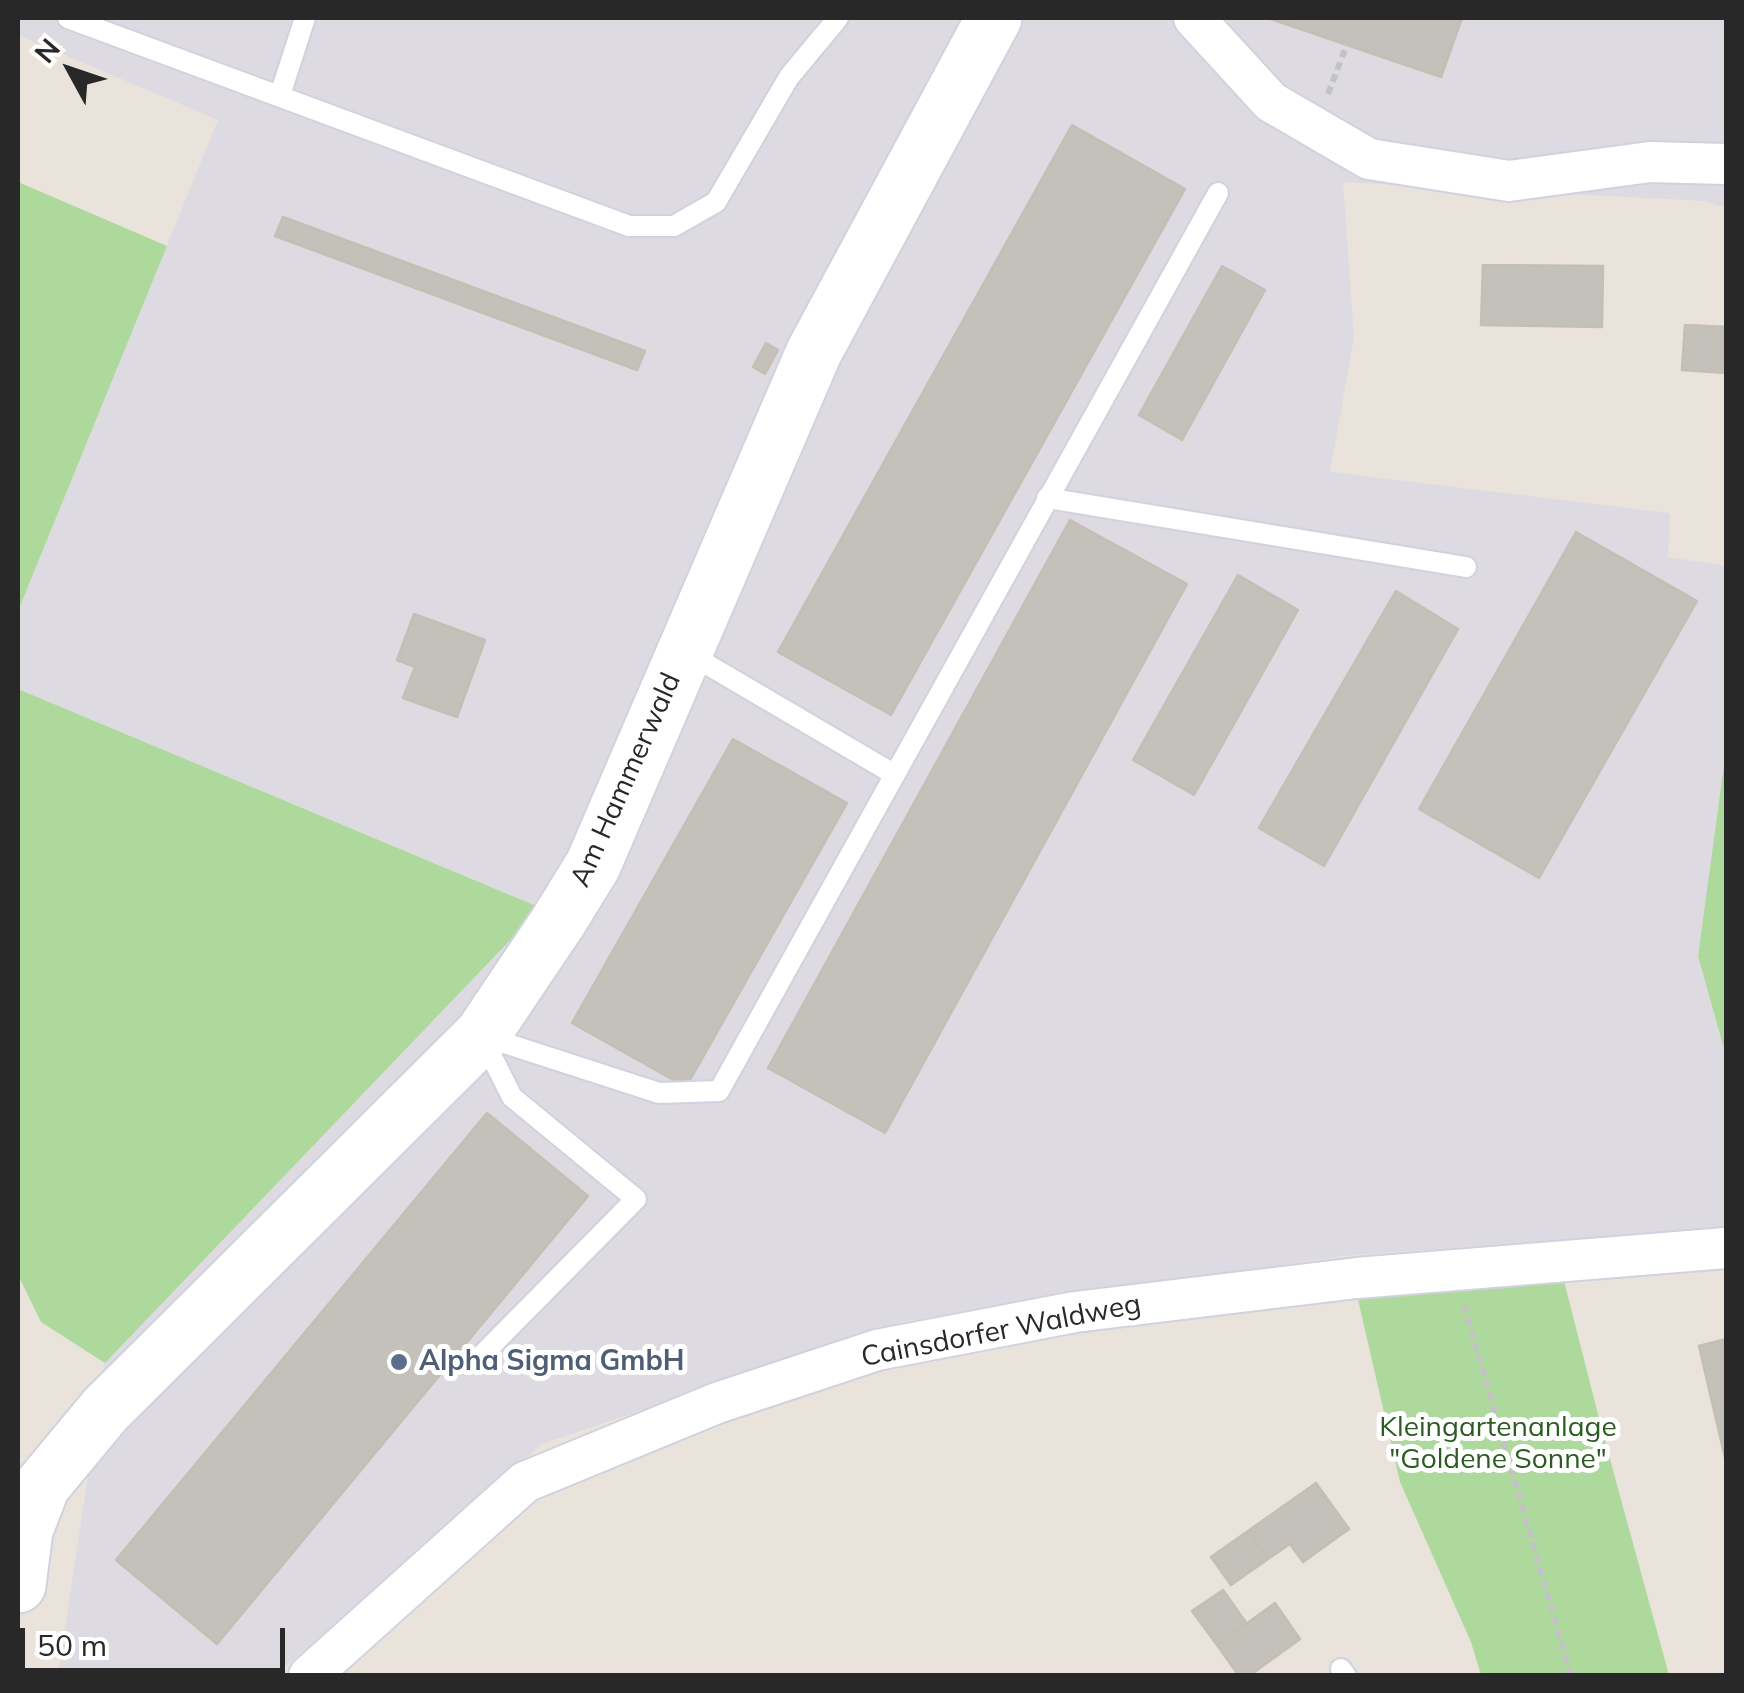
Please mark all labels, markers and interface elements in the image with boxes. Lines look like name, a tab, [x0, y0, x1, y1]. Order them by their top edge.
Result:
north arrow	[20, 20, 120, 120]
text: N	[26, 31, 67, 70]
street label: Am Hammerwald	[564, 668, 688, 892]
street label: Cainsdorfer Waldweg	[858, 1287, 1144, 1375]
place label: Alpha Sigma GmbH	[419, 1345, 684, 1379]
marker: Alpha Sigma GmbH	[388, 1351, 410, 1373]
park label: Kleingartenanlage "Goldene Sonne"	[1379, 1411, 1617, 1477]
scale bar	[25, 1608, 290, 1670]
text: 50 m	[37, 1626, 107, 1664]

